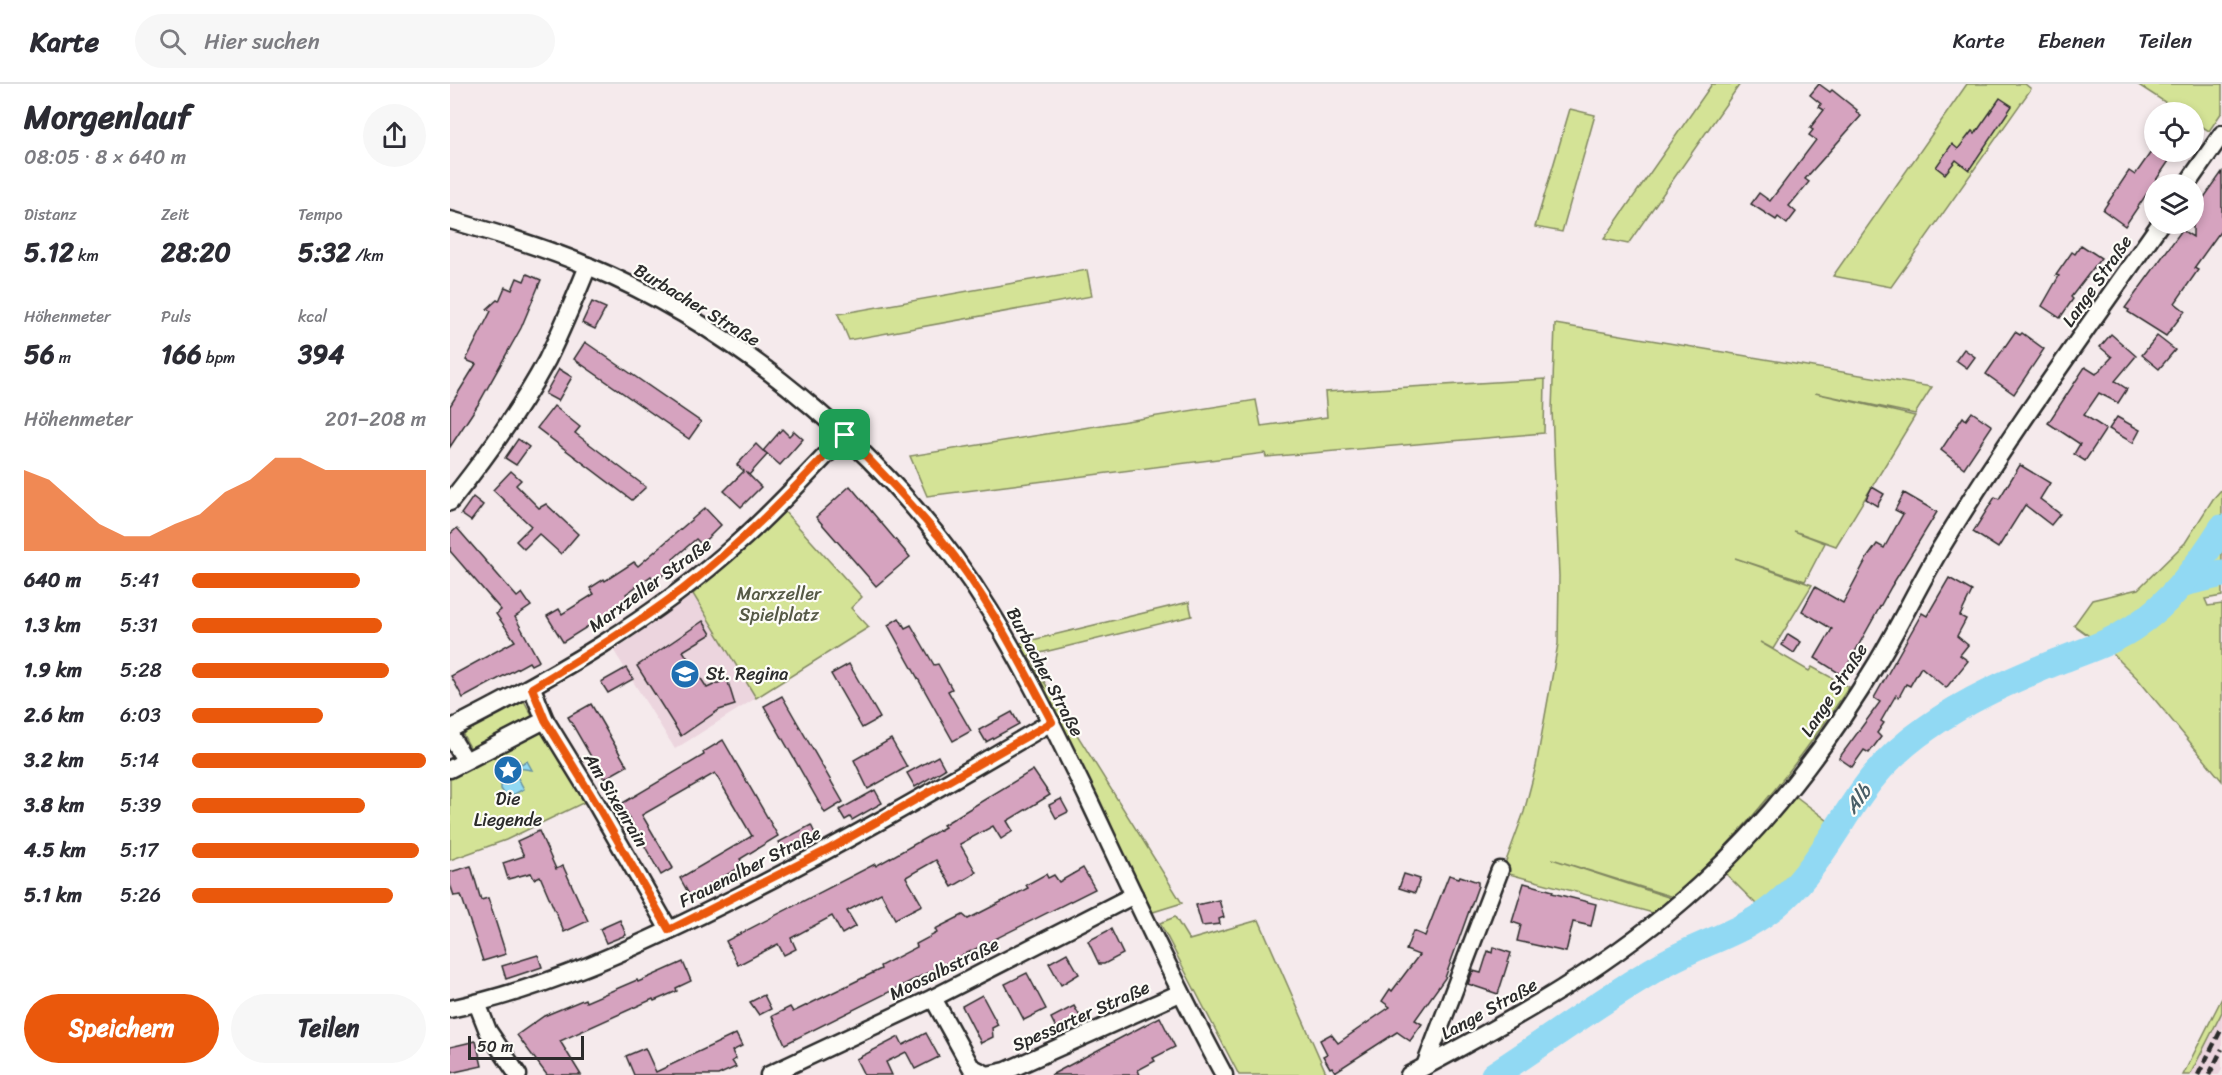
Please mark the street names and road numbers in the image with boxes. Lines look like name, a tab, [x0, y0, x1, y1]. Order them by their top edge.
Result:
street label: Lange Straße	[2053, 228, 2141, 334]
street label: Burbacher Straße	[628, 255, 766, 355]
street label: Marxzeller Straße	[581, 529, 719, 641]
street label: Burbacher Straße	[997, 601, 1093, 743]
street label: Lange Straße	[1792, 637, 1876, 743]
street label: Am Sixenrain	[574, 746, 657, 854]
street label: Frauenalber Straße	[673, 817, 827, 917]
street label: Moosalbstraße	[883, 928, 1005, 1010]
street label: Lange Straße	[1435, 969, 1543, 1049]
street label: Spessarter Straße	[1007, 971, 1155, 1061]

